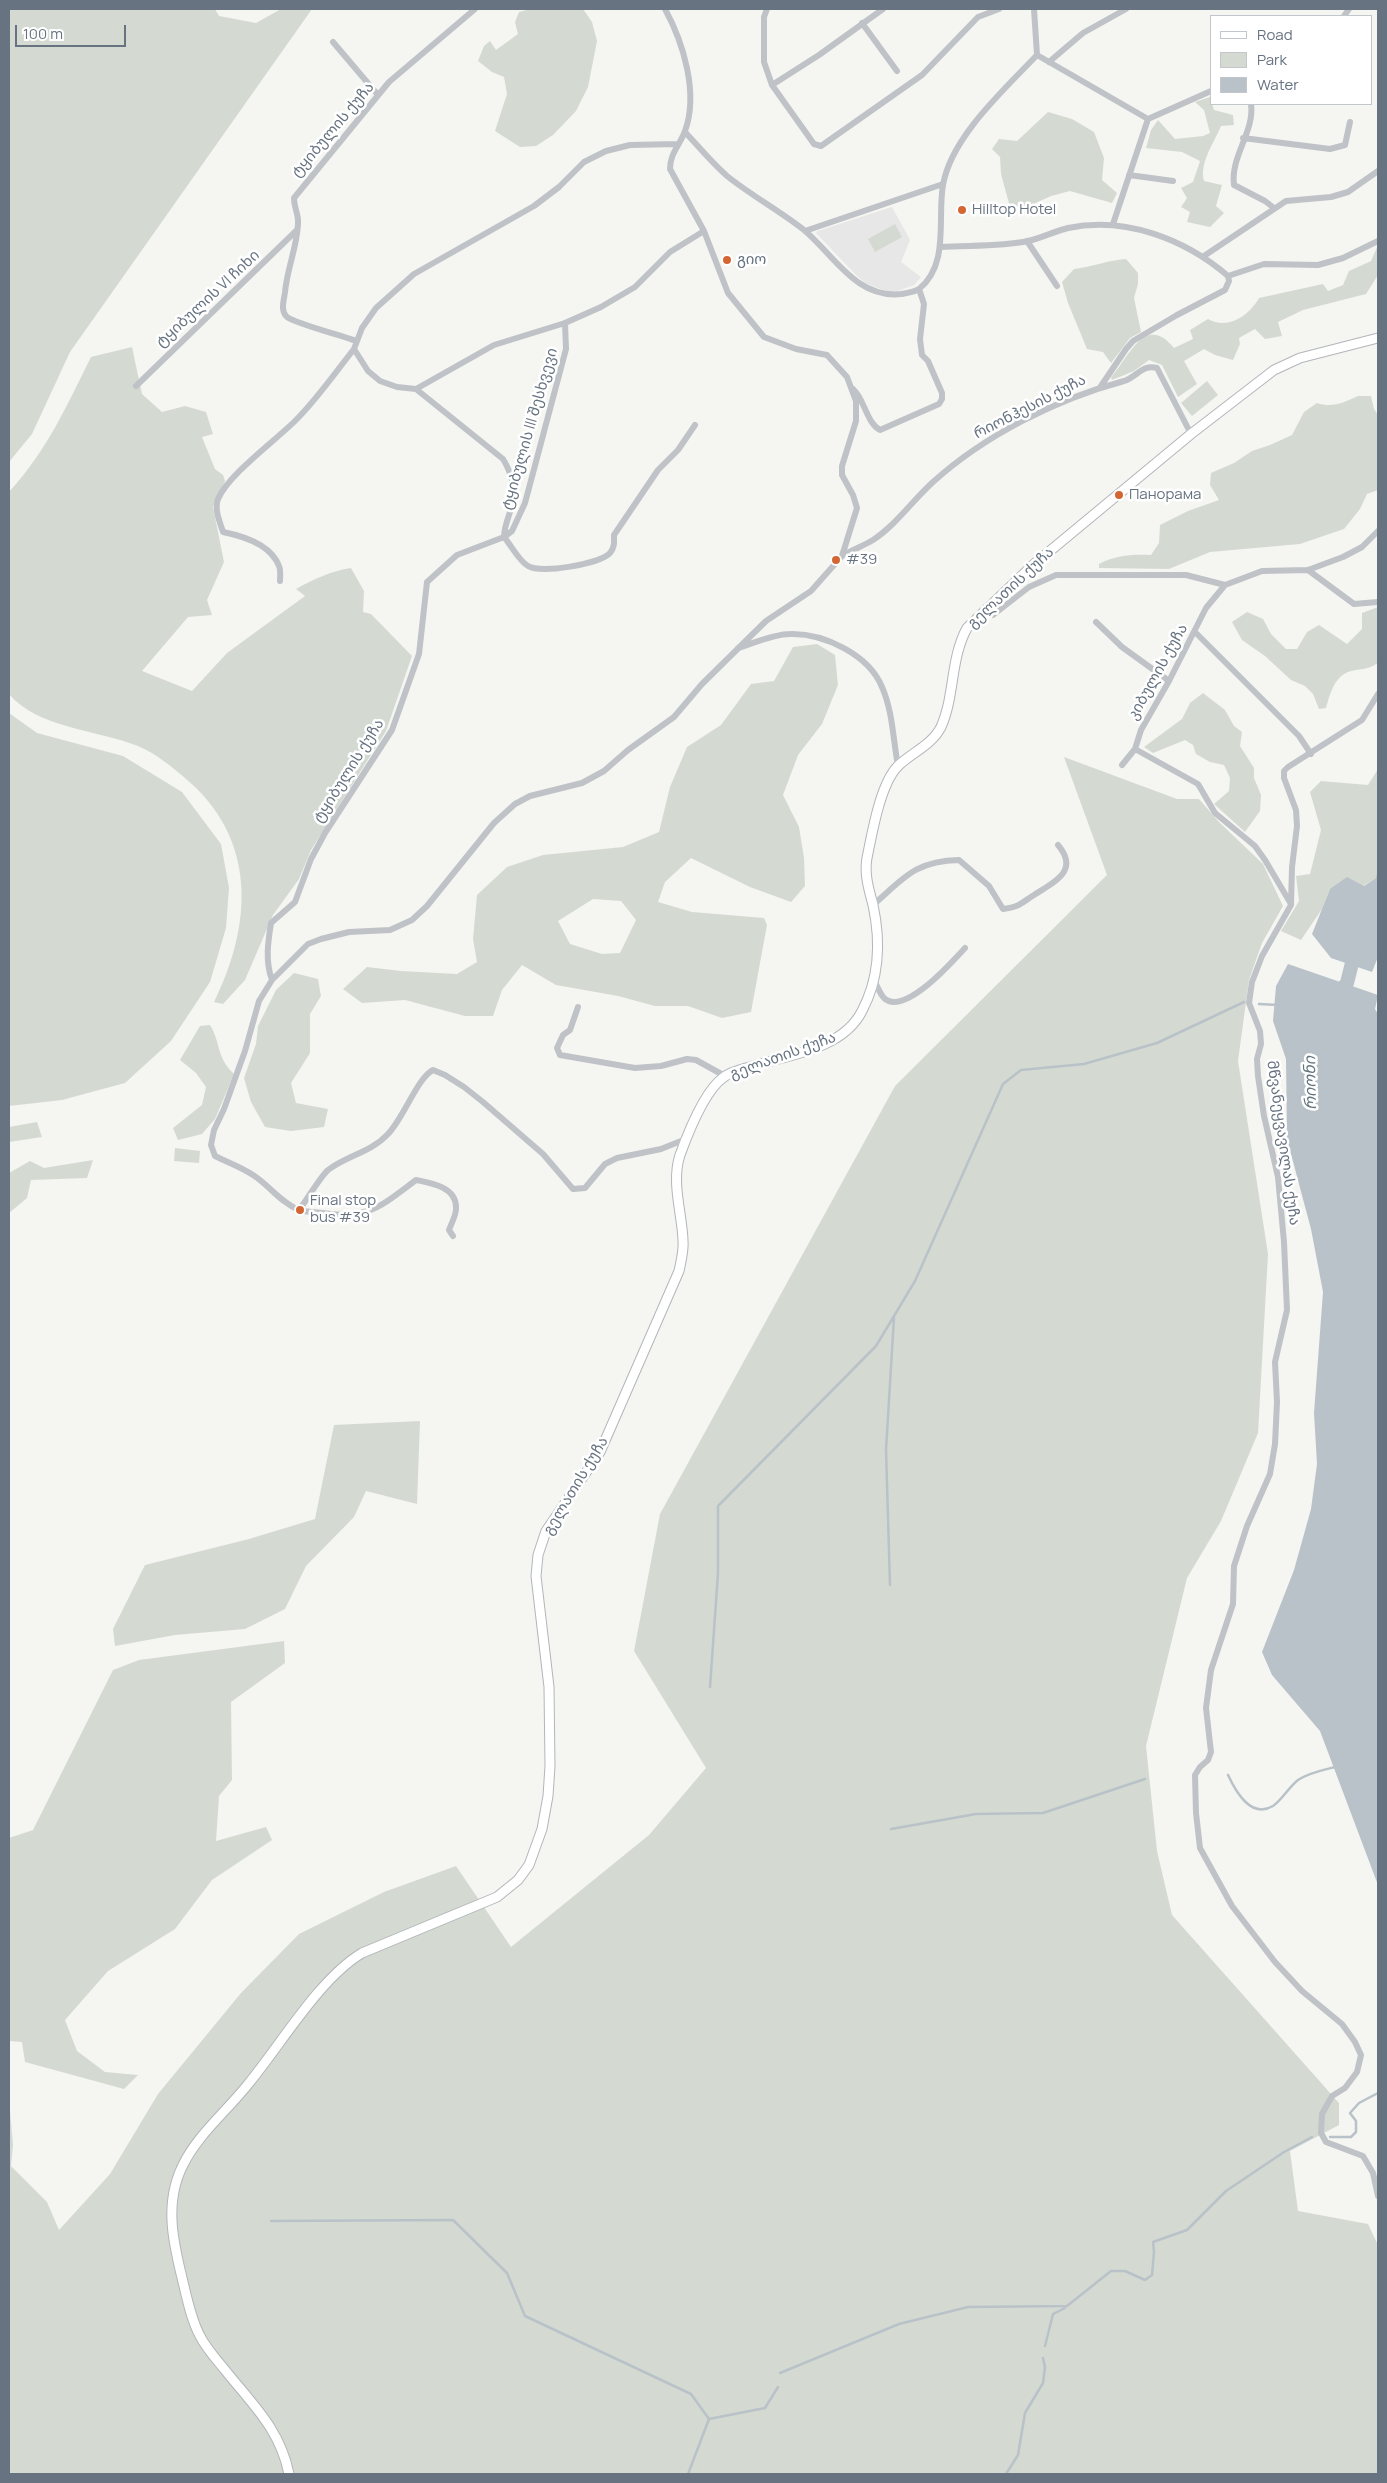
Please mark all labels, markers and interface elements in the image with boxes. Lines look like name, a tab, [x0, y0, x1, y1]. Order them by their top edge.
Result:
scale bar	[18, 15, 129, 47]
legend	[1210, 15, 1372, 105]
text: 100 m	[23, 23, 63, 44]
text: Road	[1257, 24, 1293, 45]
text: Park	[1257, 49, 1287, 70]
text: Water	[1257, 74, 1299, 95]
street label: ტყიბულის ქუჩა	[288, 79, 378, 181]
place label: Hilltop Hotel	[972, 201, 1056, 219]
marker: Hilltop Hotel	[956, 204, 968, 216]
street label: ტყიბულის VI ჩიხი	[153, 246, 263, 352]
place label: გიო	[737, 251, 766, 269]
marker: გიო	[721, 254, 733, 266]
street label: ტყიბულის III შესხვევი	[498, 346, 562, 512]
street label: რიონჰესის ქუჩა	[971, 371, 1089, 443]
place label: Панорама	[1129, 486, 1201, 504]
marker: Панорама	[1113, 489, 1125, 501]
street label: გელათის ქუჩა	[964, 543, 1058, 633]
place label: #39	[846, 551, 877, 569]
marker: #39	[830, 554, 842, 566]
street label: კიბულის ქუჩა	[1124, 621, 1192, 723]
street label: ტყიბულის ქუჩა	[310, 716, 388, 826]
street label: გელათის ქუჩა	[728, 1028, 838, 1084]
water label: რიონი	[1301, 1056, 1321, 1110]
street label: მწვანეყვავილას ქუჩა	[1263, 1059, 1303, 1227]
place label: Final stop bus #39	[310, 1192, 376, 1227]
marker: Final stop bus #39	[294, 1204, 306, 1216]
street label: გელათის ქუჩა	[540, 1434, 612, 1538]

